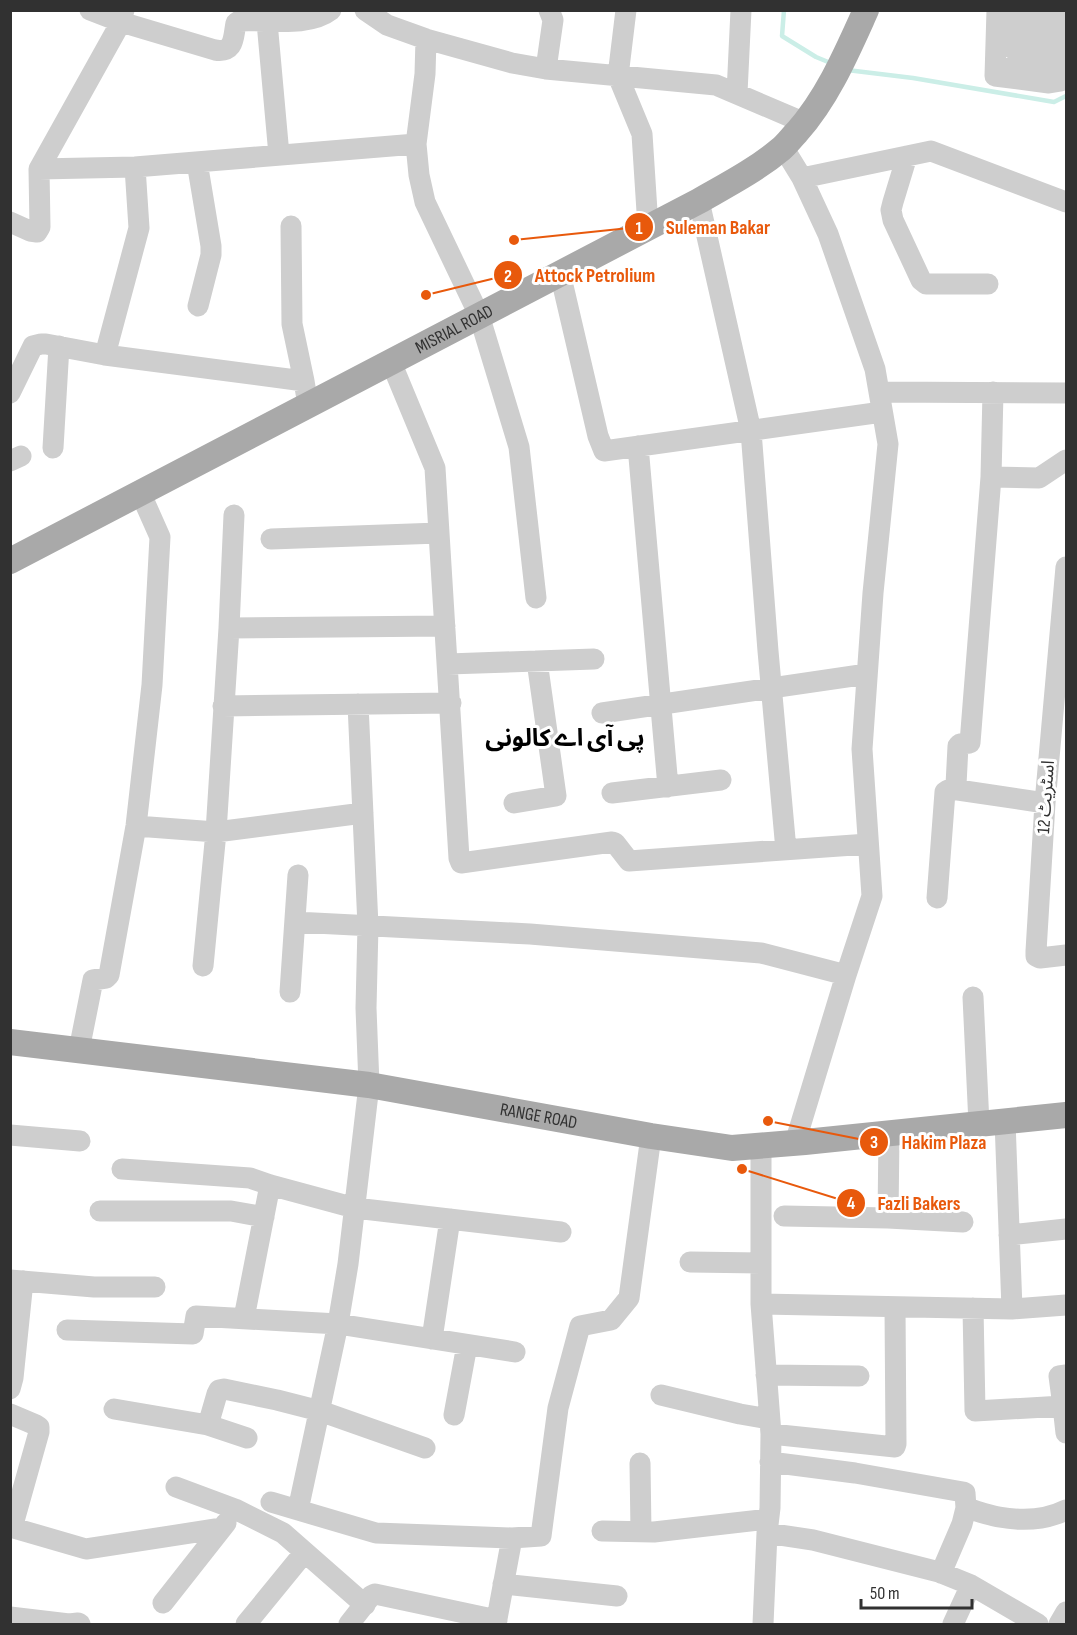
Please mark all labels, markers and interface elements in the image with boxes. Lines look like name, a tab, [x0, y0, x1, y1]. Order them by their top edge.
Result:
callout: Suleman Bakar	[624, 208, 782, 246]
text: Suleman Bakar	[666, 216, 770, 240]
text: 1	[635, 218, 643, 239]
callout: Attock Petrolium	[493, 256, 668, 294]
text: Attock Petrolium	[534, 264, 655, 288]
text: 2	[504, 266, 512, 287]
street label: MISRIAL ROAD	[412, 300, 497, 358]
district label: پی آی اے کالونی	[485, 724, 645, 753]
street label: اسٹریٹ 12	[1033, 760, 1059, 834]
street label: RANGE ROAD	[498, 1098, 579, 1133]
callout: Hakim Plaza	[859, 1123, 998, 1161]
text: Hakim Plaza	[902, 1131, 986, 1155]
text: 3	[870, 1132, 878, 1153]
callout: Fazli Bakers	[836, 1184, 973, 1222]
text: Fazli Bakers	[877, 1192, 961, 1216]
text: 4	[847, 1193, 856, 1214]
scale bar	[861, 1572, 972, 1610]
text: 50 m	[870, 1583, 900, 1604]

